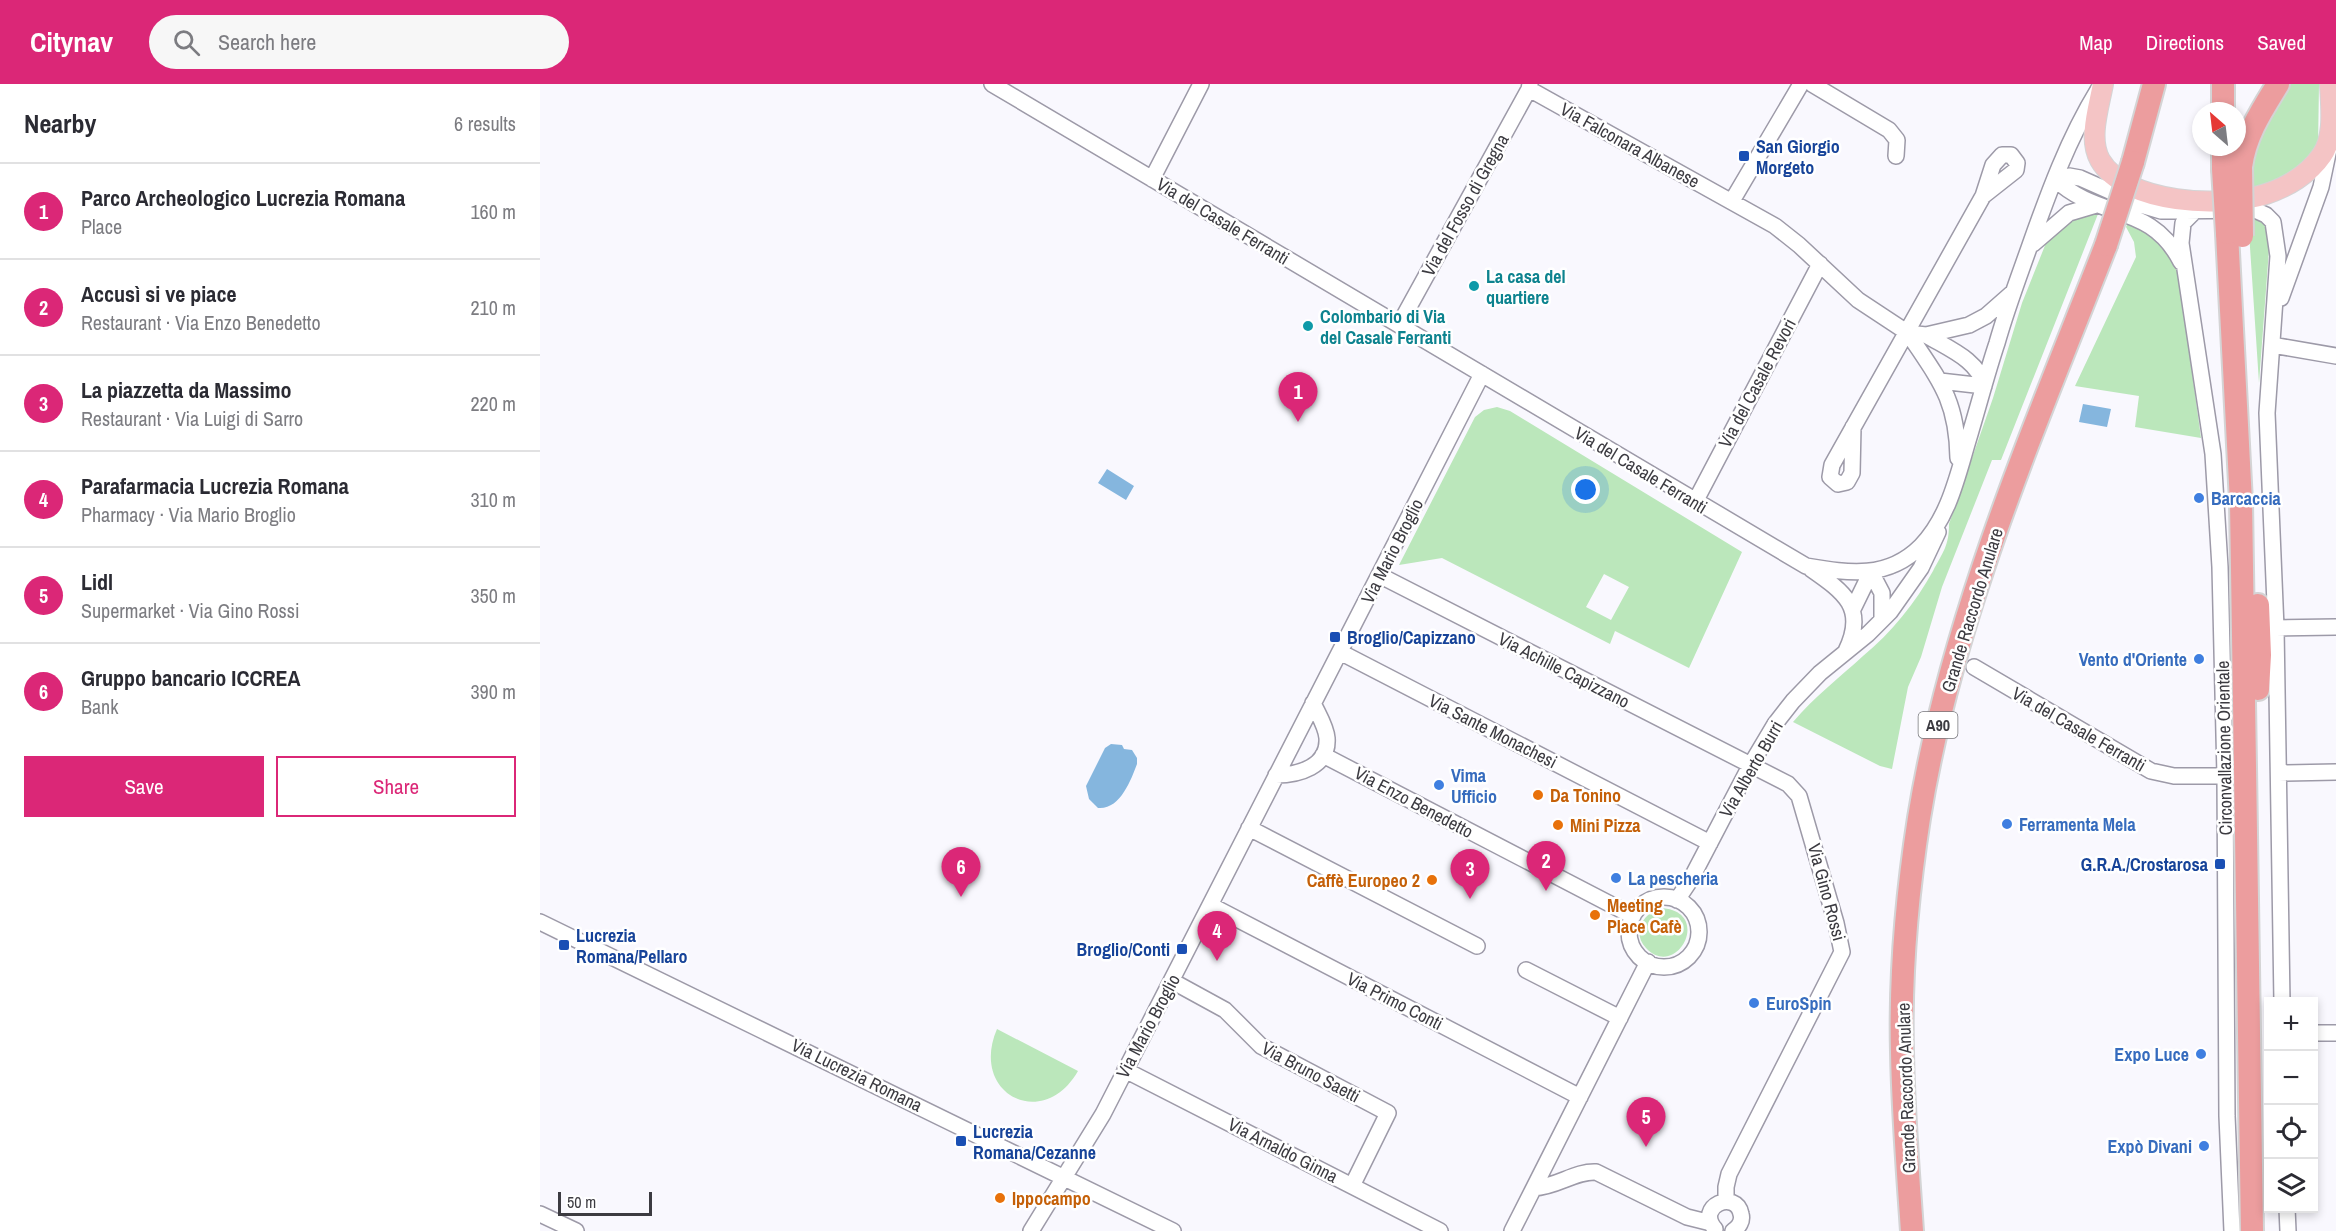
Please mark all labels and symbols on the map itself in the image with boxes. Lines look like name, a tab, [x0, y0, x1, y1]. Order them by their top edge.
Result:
street label: Via Falconara Albanese	[1556, 96, 1704, 194]
north arrow	[2192, 102, 2246, 156]
street label: Via del Fosso di Gregna	[1416, 129, 1514, 281]
place label: San Giorgio Morgeto	[1756, 134, 1840, 180]
marker: San Giorgio Morgeto	[1737, 149, 1751, 163]
street label: Via del Casale Ferranti	[1152, 171, 1294, 271]
place label: La casa del quartiere	[1486, 264, 1566, 310]
marker: La casa del quartiere	[1467, 279, 1481, 293]
place label: Colombario di Via del Casale Ferranti	[1320, 304, 1451, 350]
street label: Via del Casale Revori	[1712, 314, 1802, 452]
marker: Colombario di Via del Casale Ferranti	[1301, 319, 1315, 333]
pin: 1	[1278, 372, 1317, 422]
street label: Via del Casale Ferranti	[1570, 420, 1712, 520]
your location	[1571, 475, 1600, 504]
place label: Barcaccia	[2211, 486, 2282, 511]
marker: Barcaccia	[2192, 491, 2206, 505]
street label: Via Mario Broglio	[1355, 494, 1429, 608]
street label: Grande Raccordo Anulare	[1935, 525, 2009, 695]
place label: Broglio/Capizzano	[1347, 625, 1476, 650]
street label: Via Achille Capizzano	[1494, 626, 1634, 714]
marker: Broglio/Capizzano	[1328, 630, 1342, 644]
place label: Vento d'Oriente	[2079, 647, 2187, 672]
marker: Vento d'Oriente	[2192, 652, 2206, 666]
street label: Circonvallazione Orientale	[2210, 660, 2238, 836]
street label: Via del Casale Ferranti	[2007, 680, 2151, 778]
street label: Via Sante Monachesi	[1425, 688, 1561, 774]
road number: A90	[1918, 712, 1958, 738]
street label: Via Alberto Burri	[1713, 716, 1789, 822]
street label: Via Enzo Benedetto	[1350, 760, 1478, 844]
place label: Vima Ufficio	[1451, 763, 1497, 809]
marker: Vima Ufficio	[1432, 778, 1446, 792]
place label: Da Tonino	[1550, 783, 1621, 808]
marker: Da Tonino	[1531, 788, 1545, 802]
place label: Ferramenta Mela	[2019, 812, 2136, 837]
place label: Mini Pizza	[1570, 813, 1641, 838]
marker: Ferramenta Mela	[2000, 817, 2014, 831]
marker: Mini Pizza	[1551, 818, 1565, 832]
street label: Via Gino Rossi	[1802, 841, 1852, 943]
pin: 2	[1526, 842, 1566, 891]
pin: 6	[942, 848, 980, 897]
pin: 3	[1450, 850, 1490, 899]
place label: G.R.A./Crostarosa	[2081, 852, 2209, 877]
marker: G.R.A./Crostarosa	[2213, 857, 2227, 871]
place label: La pescheria	[1628, 866, 1719, 891]
place label: Caffè Europeo 2	[1307, 868, 1420, 893]
marker: La pescheria	[1609, 871, 1623, 885]
marker: Caffè Europeo 2	[1425, 873, 1439, 887]
place label: Meeting Place Cafè	[1607, 893, 1682, 939]
marker: Meeting Place Cafè	[1588, 908, 1602, 922]
pin: 4	[1198, 912, 1236, 961]
place label: Lucrezia Romana/Pellaro	[576, 923, 688, 969]
place label: Broglio/Conti	[1077, 937, 1170, 962]
marker: Lucrezia Romana/Pellaro	[557, 938, 571, 952]
marker: Broglio/Conti	[1175, 942, 1189, 956]
street label: Via Primo Conti	[1343, 966, 1447, 1036]
street label: Via Mario Broglio	[1110, 970, 1186, 1082]
place label: EuroSpin	[1766, 991, 1832, 1016]
marker: EuroSpin	[1747, 996, 1761, 1010]
street label: Grande Raccordo Anulare	[1891, 1002, 1921, 1174]
street label: Via Lucrezia Romana	[787, 1033, 927, 1117]
street label: Via Bruno Saetti	[1257, 1036, 1365, 1108]
place label: Expo Luce	[2114, 1042, 2189, 1067]
marker: Expo Luce	[2194, 1047, 2208, 1061]
pin: 5	[1626, 1098, 1666, 1147]
street label: Via Arnaldo Ginna	[1224, 1112, 1342, 1188]
place label: Lucrezia Romana/Cezanne	[973, 1119, 1096, 1165]
marker: Lucrezia Romana/Cezanne	[954, 1134, 968, 1148]
place label: Expò Divani	[2108, 1134, 2192, 1159]
marker: Expò Divani	[2197, 1139, 2211, 1153]
place label: Ippocampo	[1012, 1186, 1091, 1211]
scale bar	[558, 1189, 652, 1216]
marker: Ippocampo	[993, 1191, 1007, 1205]

